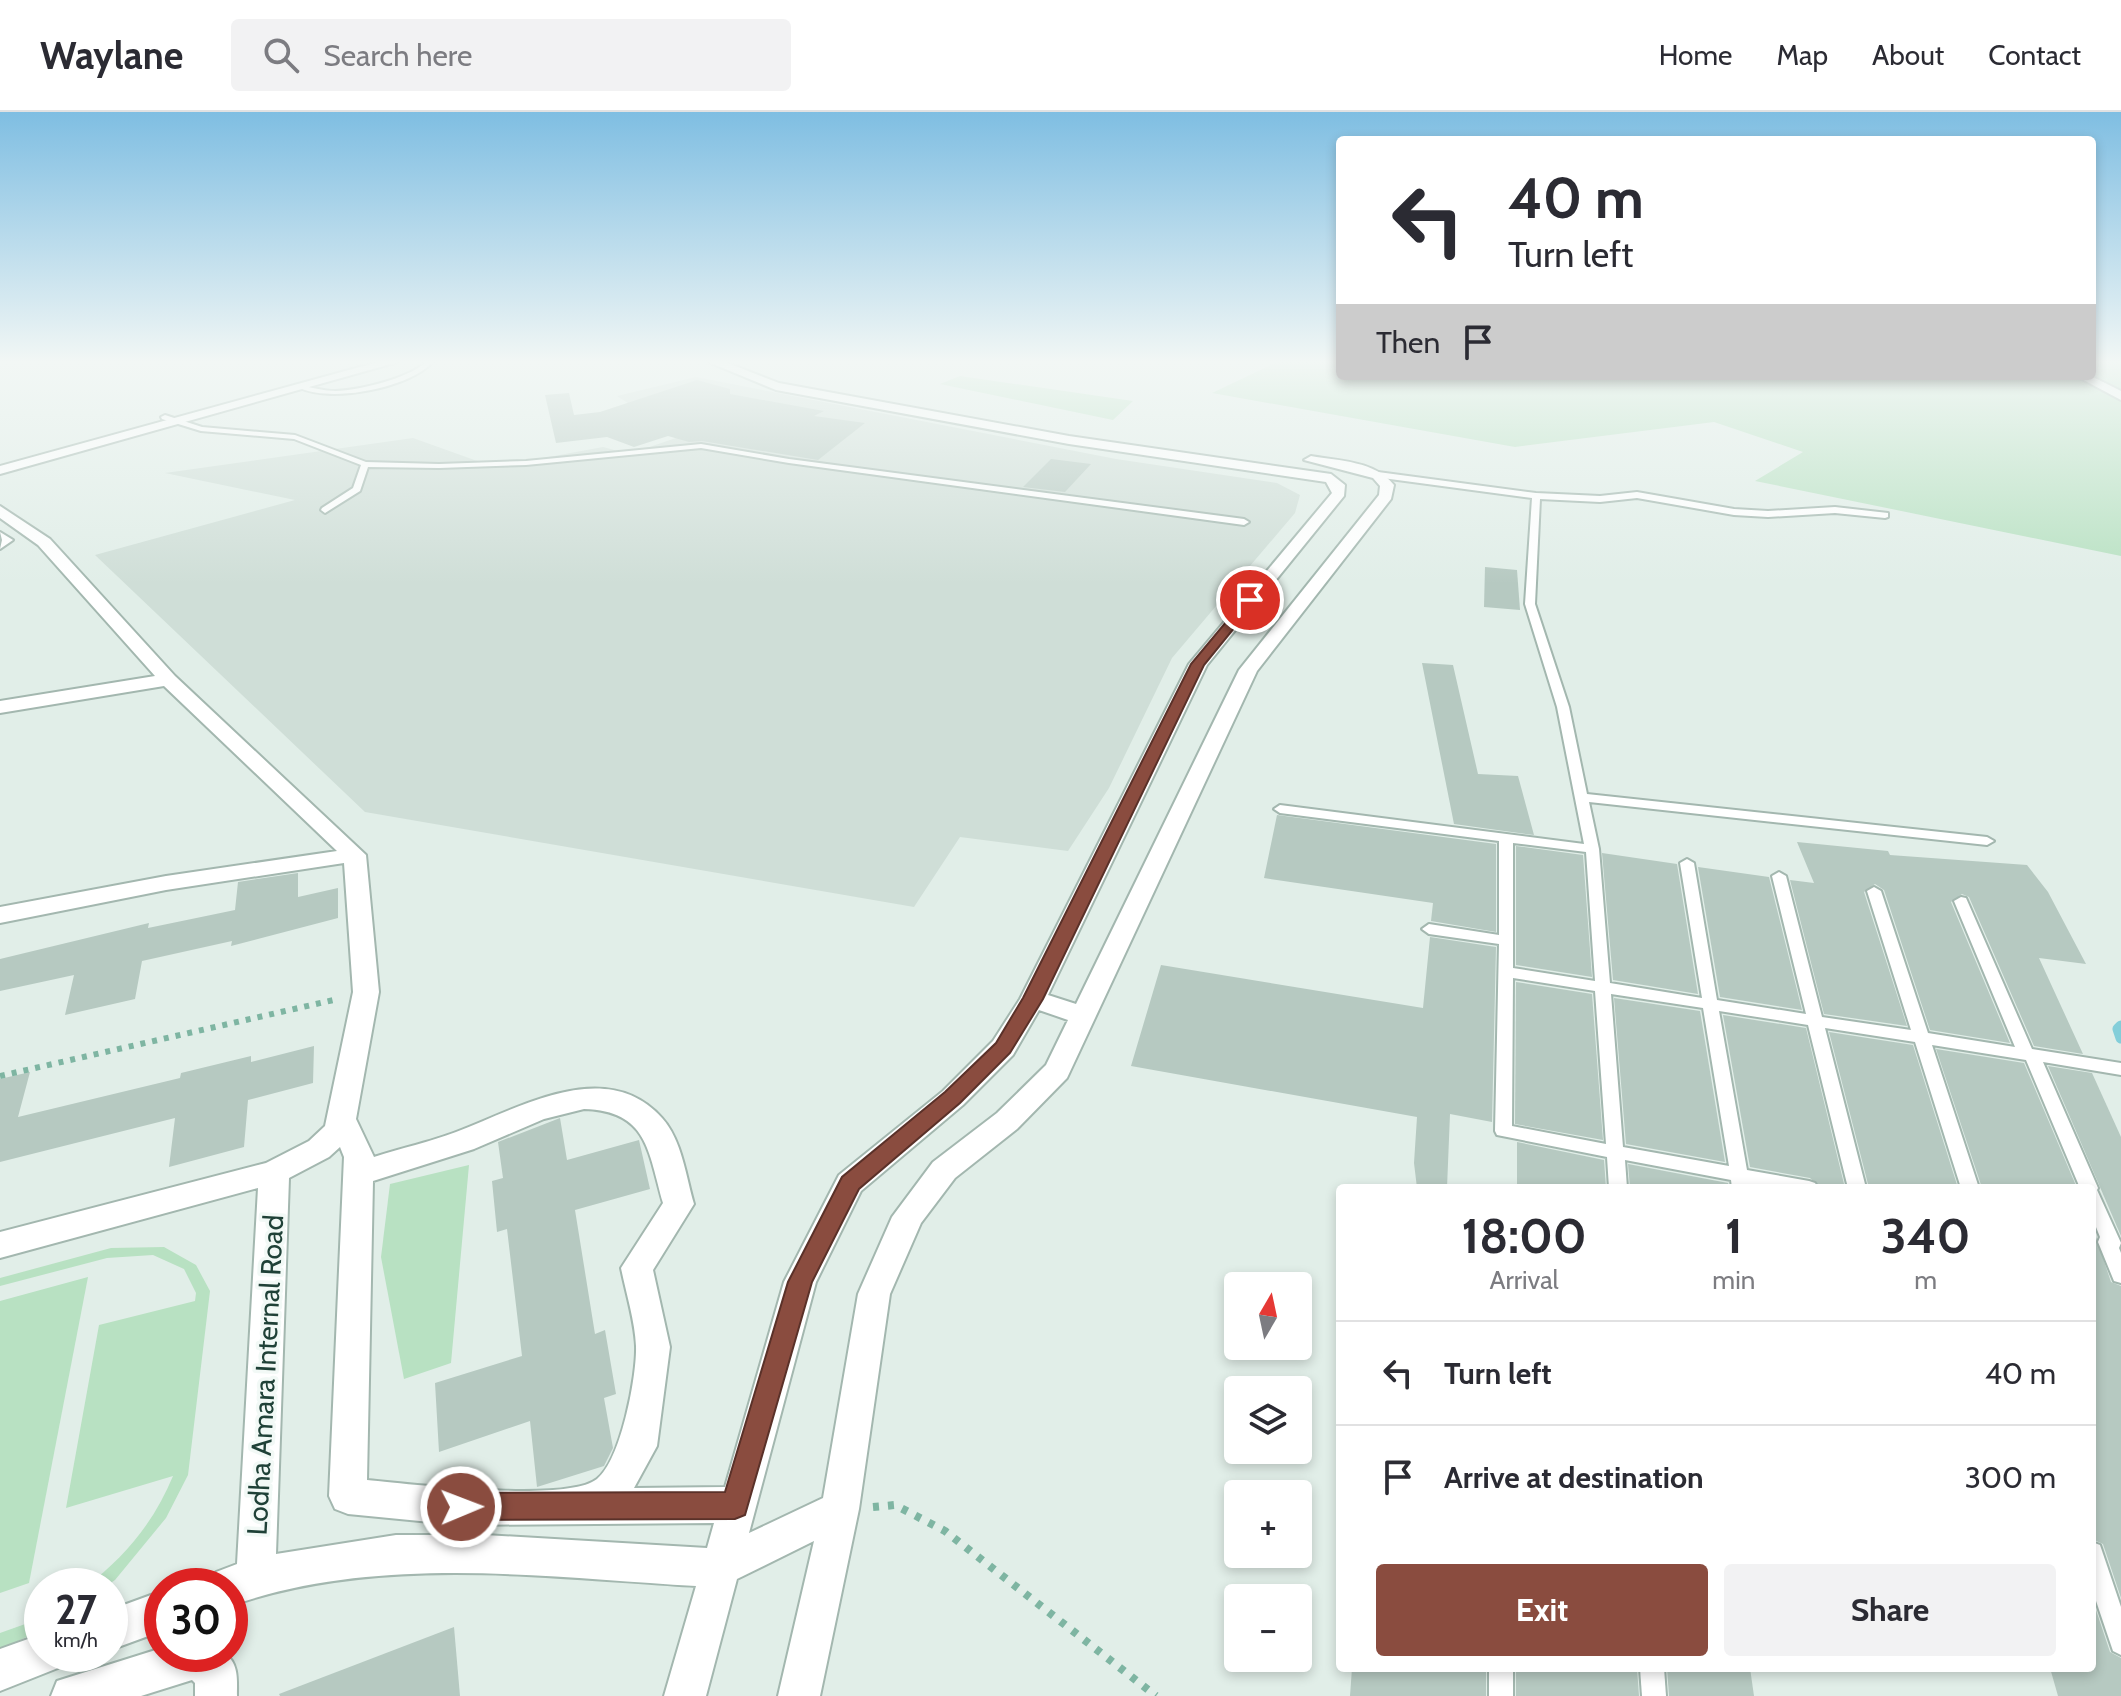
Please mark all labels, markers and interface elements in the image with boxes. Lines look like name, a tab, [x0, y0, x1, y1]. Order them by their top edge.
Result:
search box	[231, 19, 791, 91]
text: Waylane	[40, 32, 183, 79]
icon: search	[259, 33, 303, 77]
text: Search here	[323, 37, 472, 74]
text: Home	[1659, 38, 1732, 72]
text: Map	[1776, 38, 1828, 72]
text: About	[1872, 38, 1944, 72]
text: Contact	[1988, 38, 2081, 72]
text: 40 m	[1508, 164, 1644, 232]
icon: left	[1376, 168, 1480, 272]
text: Turn left	[1508, 232, 1633, 276]
icon: arrive	[1456, 320, 1500, 364]
text: Then	[1376, 324, 1440, 361]
pin	[1216, 566, 1284, 634]
icon: arrive	[1228, 578, 1272, 622]
text: 18:00	[1462, 1207, 1587, 1265]
text: 1	[1725, 1207, 1743, 1265]
text: 340	[1881, 1207, 1970, 1265]
street label: Lodha Amara Internal Road	[240, 1214, 290, 1536]
text: Arrival	[1490, 1264, 1559, 1296]
text: min	[1712, 1264, 1755, 1296]
text: m	[1914, 1264, 1937, 1296]
north arrow	[1224, 1272, 1312, 1360]
map controls	[1224, 1272, 1312, 1672]
icon: left	[1376, 1351, 1420, 1395]
text: Turn left	[1444, 1355, 1552, 1392]
text: 40 m	[1985, 1355, 2056, 1392]
button: layers	[1224, 1376, 1312, 1464]
icon: arrive	[1376, 1455, 1420, 1499]
text: Arrive at destination	[1444, 1459, 1704, 1496]
text: 300 m	[1965, 1459, 2056, 1496]
position arrow	[419, 1465, 503, 1549]
button: +	[1224, 1480, 1312, 1568]
button: Exit	[1376, 1564, 1708, 1656]
button: Share	[1724, 1564, 2056, 1656]
speed limit sign: 30	[144, 1568, 248, 1672]
button: −	[1224, 1584, 1312, 1672]
text: 27	[55, 1585, 97, 1634]
text: km/h	[54, 1628, 98, 1652]

